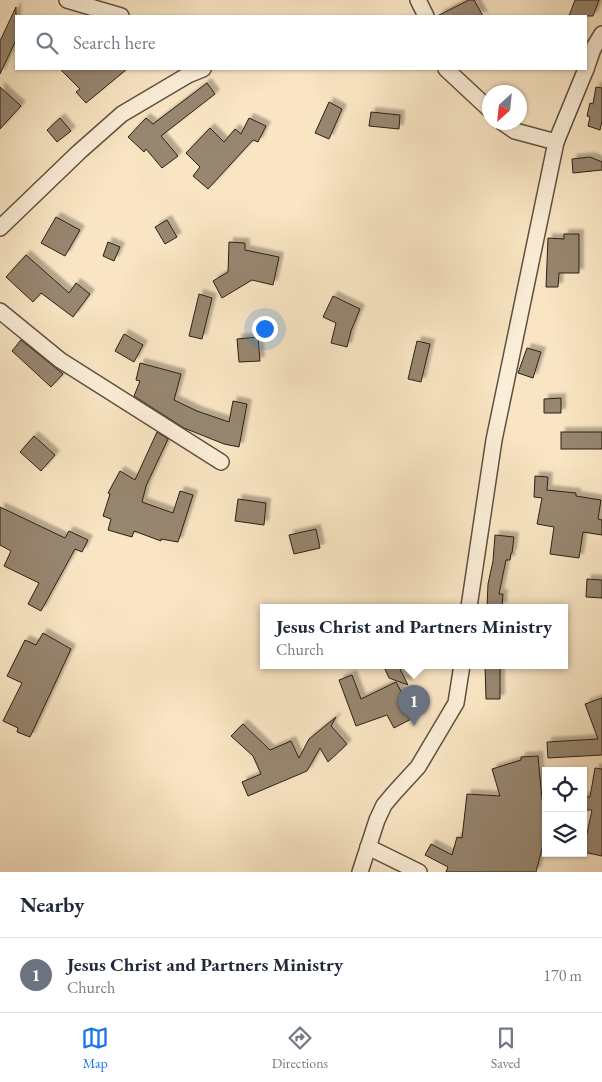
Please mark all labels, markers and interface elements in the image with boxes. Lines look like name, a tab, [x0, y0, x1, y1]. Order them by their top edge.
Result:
search box	[15, 15, 587, 70]
icon: search	[33, 29, 61, 57]
text: Search here	[73, 30, 155, 55]
north arrow	[482, 85, 527, 130]
your location	[252, 316, 278, 342]
popup	[260, 604, 568, 669]
text: Jesus Christ and Partners Ministry	[276, 614, 552, 639]
text: Church	[276, 639, 324, 660]
pin: 1	[398, 685, 430, 726]
map controls	[542, 767, 587, 857]
button: locate	[542, 767, 587, 812]
button: layers	[542, 812, 587, 857]
text: Nearby	[20, 891, 84, 918]
text: Jesus Christ and Partners Ministry	[67, 952, 343, 977]
text: 1	[32, 965, 40, 986]
text: 170 m	[543, 965, 582, 986]
text: Church	[67, 977, 115, 998]
tab: Map	[81, 1024, 109, 1072]
tab: Directions	[272, 1024, 328, 1072]
tab: Saved	[491, 1024, 521, 1072]

